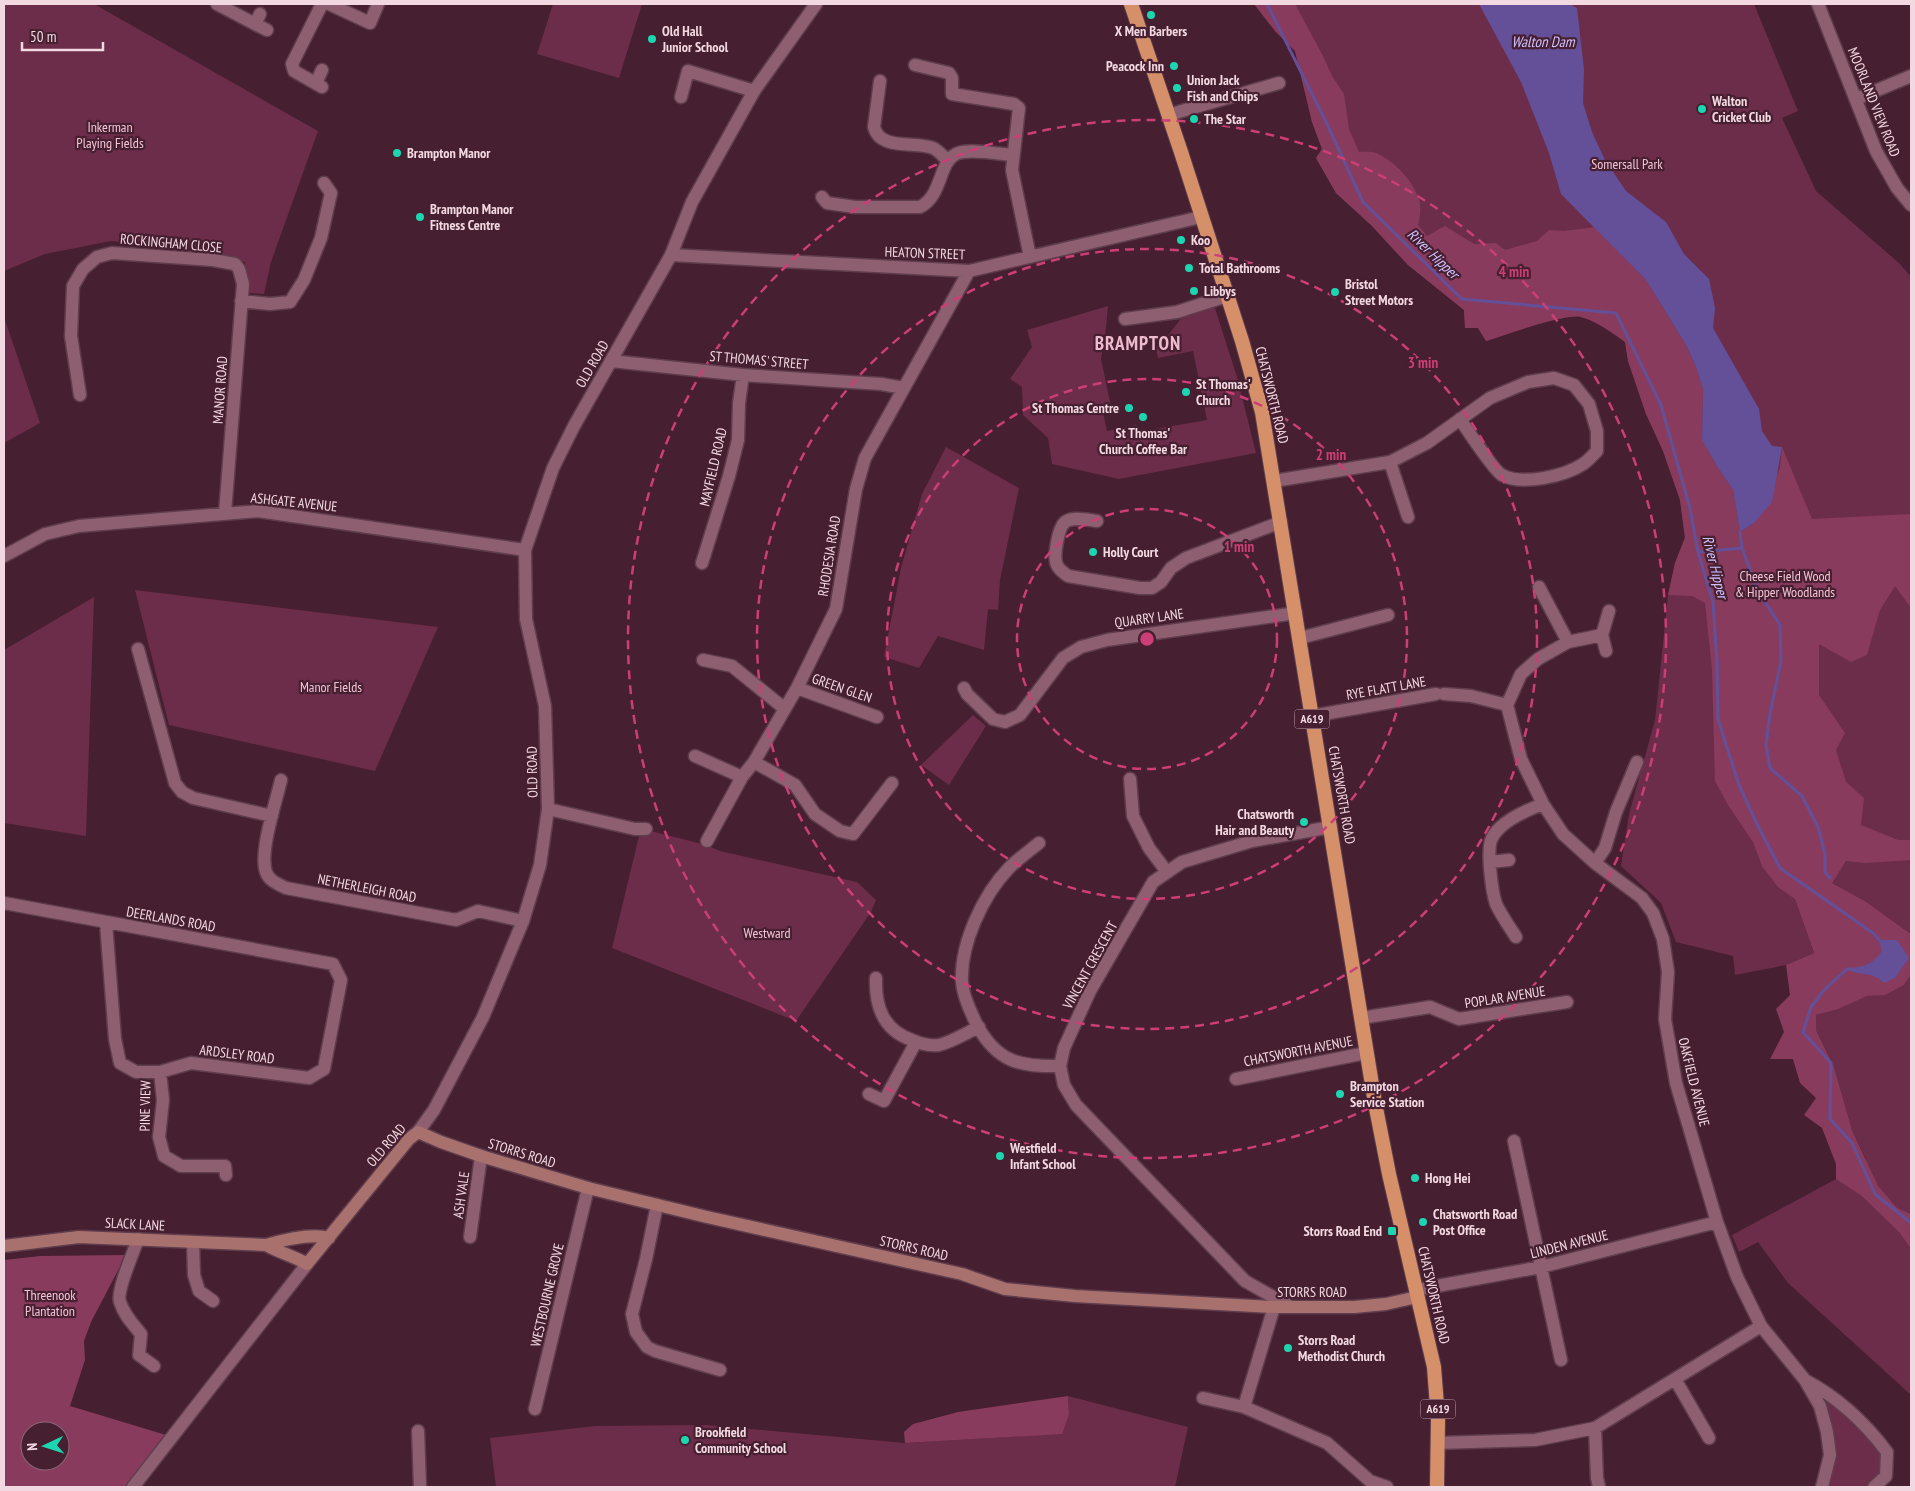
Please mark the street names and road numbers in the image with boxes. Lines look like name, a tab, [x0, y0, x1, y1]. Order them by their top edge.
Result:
street label: MOORLAND VIEW ROAD	[1844, 45, 1904, 159]
street label: ROCKINGHAM CLOSE	[119, 230, 223, 256]
street label: HEATON STREET	[884, 243, 966, 263]
street label: OLD ROAD	[571, 337, 613, 391]
street label: CHATSWORTH ROAD	[1251, 345, 1293, 445]
street label: ST THOMAS' STREET	[709, 347, 810, 373]
street label: MANOR ROAD	[209, 355, 231, 425]
street label: MAYFIELD ROAD	[695, 426, 731, 508]
street label: ASHGATE AVENUE	[250, 488, 338, 516]
street label: RHODESIA ROAD	[814, 514, 844, 598]
street label: QUARRY LANE	[1113, 604, 1185, 632]
street label: GREEN GLEN	[810, 669, 874, 707]
street label: RYE FLATT LANE	[1345, 672, 1427, 704]
road number: A619	[1294, 710, 1330, 729]
street label: CHATSWORTH ROAD	[1325, 745, 1359, 845]
street label: OLD ROAD	[523, 746, 541, 798]
street label: NETHERLEIGH ROAD	[316, 870, 418, 906]
street label: DEERLANDS ROAD	[125, 902, 217, 936]
street label: VINCENT CRESCENT	[1058, 917, 1122, 1013]
street label: POPLAR AVENUE	[1463, 982, 1547, 1012]
street label: CHATSWORTH AVENUE	[1242, 1032, 1354, 1070]
street label: OAKFIELD AVENUE	[1674, 1036, 1714, 1128]
street label: ARDSLEY ROAD	[199, 1040, 275, 1068]
street label: PINE VIEW	[136, 1080, 154, 1132]
street label: OLD ROAD	[362, 1120, 410, 1170]
street label: STORRS ROAD	[486, 1134, 558, 1172]
street label: ASH VALE	[449, 1170, 473, 1220]
street label: SLACK LANE	[104, 1213, 166, 1235]
street label: LINDEN AVENUE	[1528, 1226, 1610, 1262]
street label: STORRS ROAD	[878, 1231, 950, 1265]
street label: WESTBOURNE GROVE	[526, 1242, 568, 1348]
street label: CHATSWORTH ROAD	[1414, 1245, 1454, 1345]
street label: STORRS ROAD	[1277, 1283, 1347, 1301]
road number: A619	[1420, 1400, 1456, 1418]

